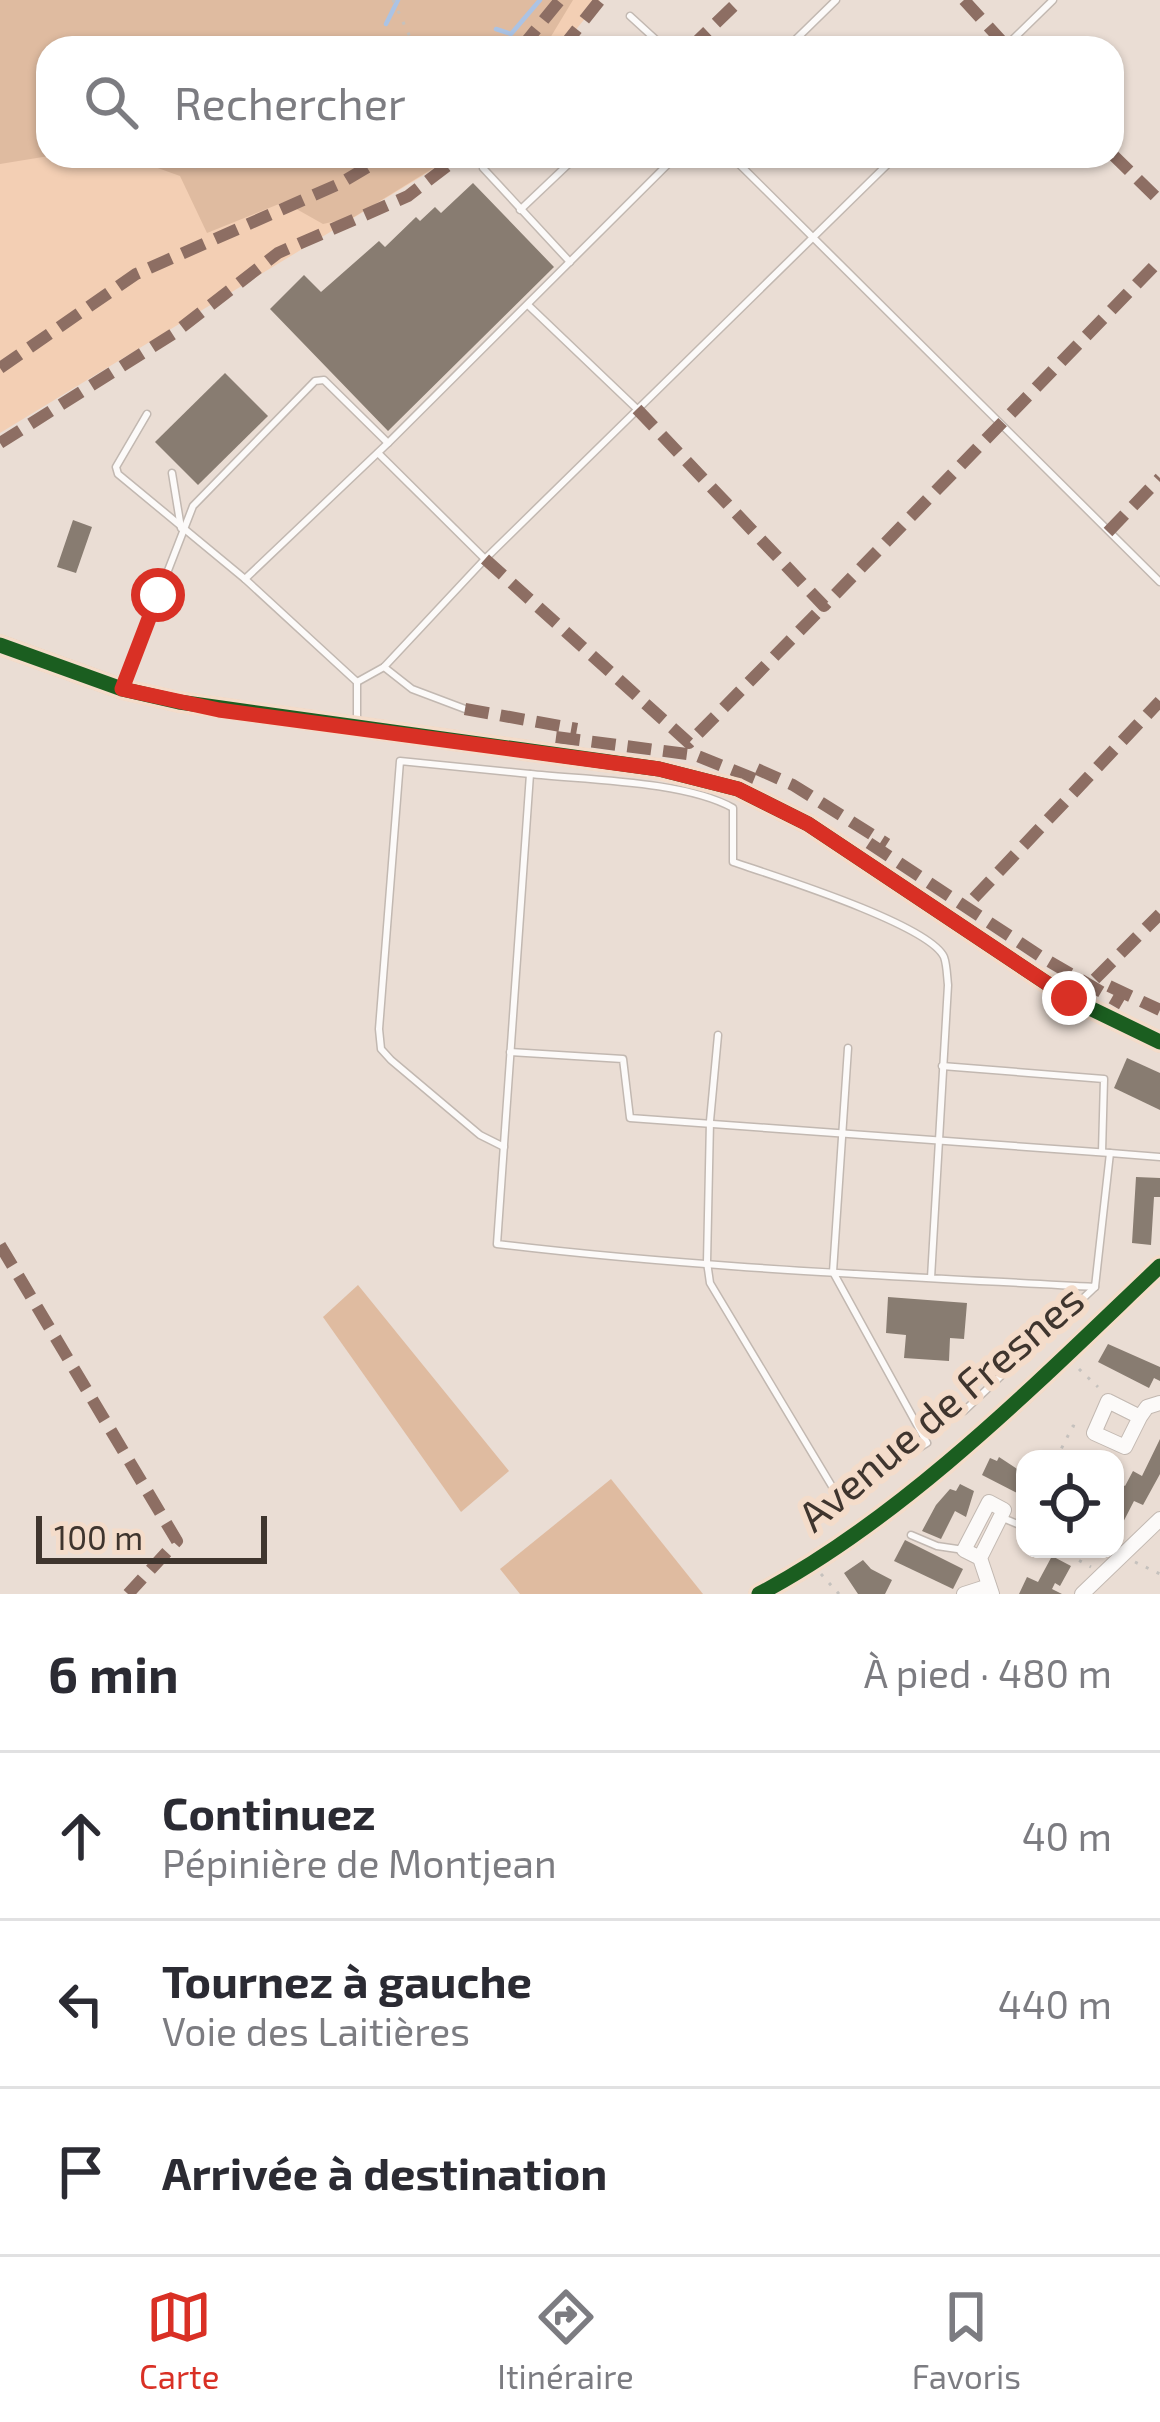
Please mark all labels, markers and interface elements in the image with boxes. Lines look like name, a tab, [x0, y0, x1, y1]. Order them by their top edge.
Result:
search box	[36, 36, 1124, 168]
icon: search	[78, 69, 144, 135]
text: Rechercher	[174, 75, 406, 129]
route start	[131, 568, 185, 622]
route end	[1042, 971, 1096, 1025]
street label: Avenue de Fresnes	[787, 1273, 1092, 1540]
map controls	[1016, 1450, 1124, 1558]
button: locate	[1016, 1450, 1124, 1558]
scale bar	[36, 1510, 267, 1563]
text: 100 m	[54, 1517, 143, 1557]
text: 6 min	[48, 1642, 179, 1703]
text: À pied · 480 m	[864, 1649, 1112, 1696]
text: Continuez	[162, 1785, 376, 1839]
icon: ahead	[48, 1803, 114, 1869]
text: 40 m	[1022, 1812, 1112, 1859]
text: Pépinière de Montjean	[162, 1839, 557, 1886]
text: Tournez à gauche	[162, 1953, 532, 2007]
icon: left	[48, 1971, 114, 2037]
text: 440 m	[998, 1980, 1112, 2027]
text: Voie des Laitières	[162, 2007, 470, 2054]
icon: arrive	[48, 2139, 114, 2205]
text: Arrivée à destination	[162, 2145, 607, 2199]
tab: Carte	[139, 2284, 219, 2396]
tab: Itinéraire	[497, 2284, 634, 2396]
tab: Favoris	[912, 2284, 1021, 2396]

